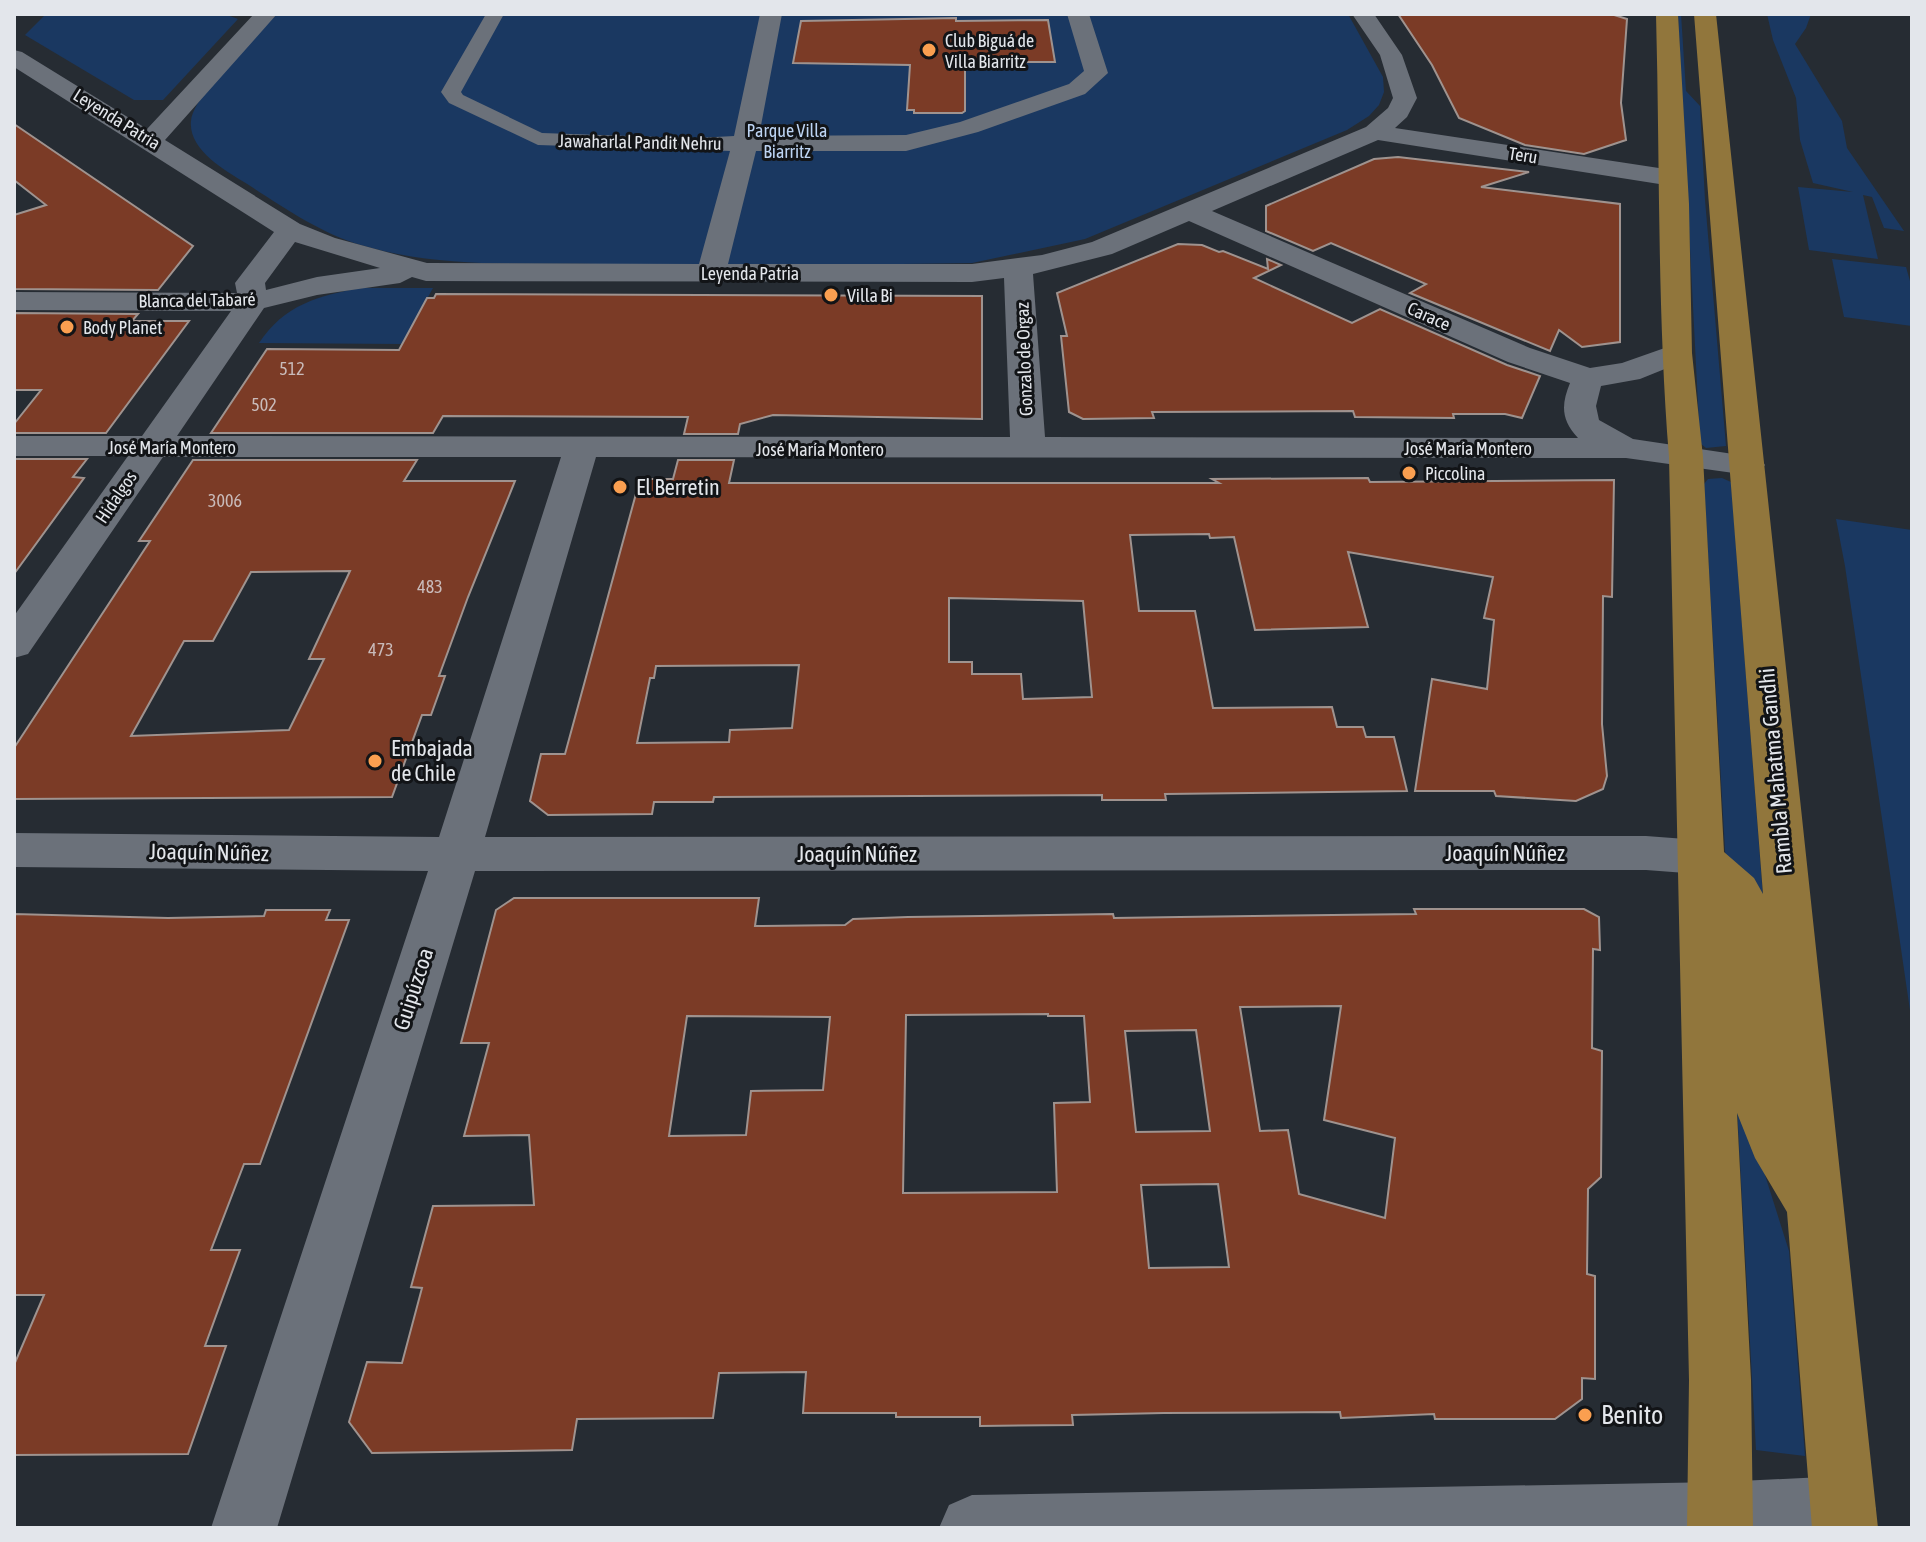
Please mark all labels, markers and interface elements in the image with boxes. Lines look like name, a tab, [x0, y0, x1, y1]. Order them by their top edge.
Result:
place label: Club Biguá de Villa Biarritz	[945, 30, 1034, 72]
marker: Club Biguá de Villa Biarritz	[920, 41, 938, 59]
street label: Leyenda Patria	[70, 84, 164, 154]
park label: Parque Villa Biarritz	[747, 120, 827, 162]
street label: Jawaharlal Pandit Nehru	[558, 130, 722, 154]
street label: Teru	[1507, 142, 1539, 168]
street label: Leyenda Patria	[701, 263, 799, 284]
place label: Villa Bi	[847, 285, 893, 306]
marker: Villa Bi	[822, 286, 840, 304]
street label: Blanca del Tabaré	[138, 288, 256, 312]
street label: Carace	[1404, 297, 1454, 335]
street label: Gonzalo de Orgaz	[1012, 301, 1036, 416]
place label: Body Planet	[83, 317, 162, 338]
marker: Body Planet	[58, 318, 76, 336]
house number: 512	[279, 358, 305, 379]
house number: 502	[251, 394, 277, 415]
street label: José María Montero	[108, 437, 236, 458]
street label: José María Montero	[1404, 438, 1532, 459]
street label: José María Montero	[756, 439, 884, 460]
place label: Piccolina	[1425, 463, 1485, 484]
marker: Piccolina	[1400, 464, 1418, 482]
street label: Hidalgos	[91, 467, 141, 527]
place label: El Berretin	[636, 474, 720, 500]
marker: El Berretin	[611, 478, 629, 496]
house number: 3006	[208, 490, 242, 511]
house number: 483	[417, 576, 443, 597]
house number: 473	[368, 639, 394, 660]
street label: Rambla Mahatma Gandhi	[1753, 667, 1797, 875]
place label: Embajada de Chile	[391, 735, 473, 786]
marker: Embajada de Chile	[366, 752, 384, 770]
street label: Joaquín Núñez	[149, 838, 269, 866]
street label: Joaquín Núñez	[1445, 840, 1565, 866]
street label: Joaquín Núñez	[797, 841, 917, 867]
street label: Guipúzcoa	[388, 945, 438, 1033]
place label: Benito	[1601, 1400, 1663, 1430]
marker: Benito	[1576, 1406, 1594, 1424]

